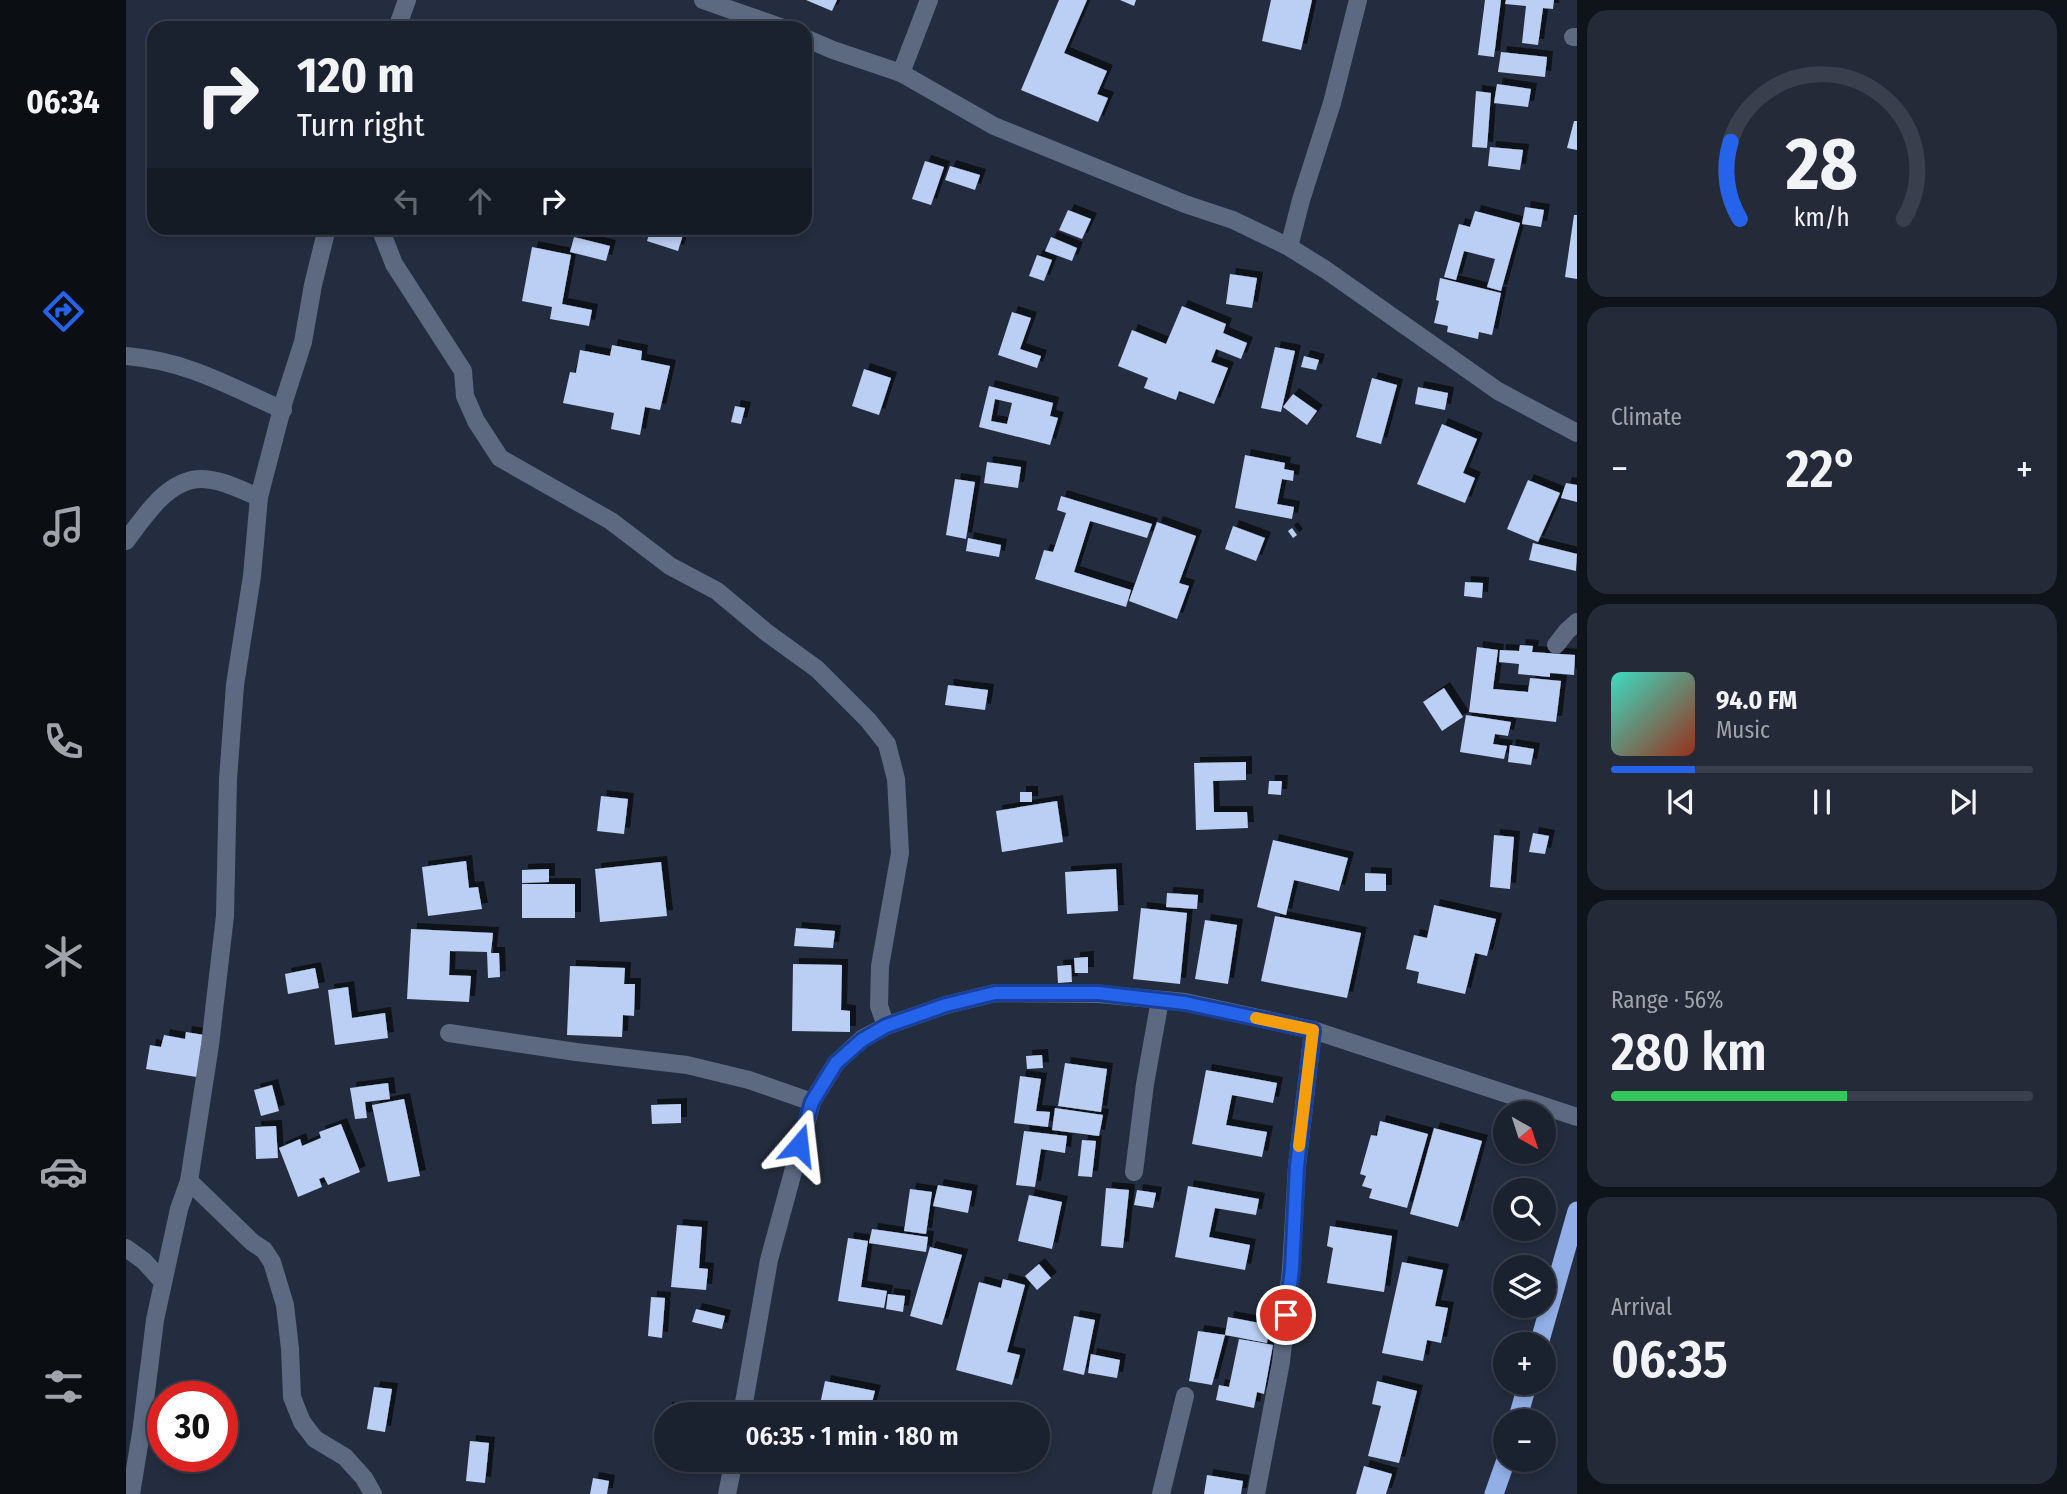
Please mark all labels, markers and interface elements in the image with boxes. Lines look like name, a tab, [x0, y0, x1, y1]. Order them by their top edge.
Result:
text: 120 m	[297, 46, 415, 105]
icon: right	[182, 49, 273, 140]
text: 06:34	[26, 83, 100, 121]
text: Turn right	[297, 106, 424, 144]
text: 28	[1785, 122, 1858, 209]
icon: left	[388, 182, 426, 220]
icon: ahead	[461, 182, 499, 220]
icon: right	[534, 182, 572, 220]
text: km/h	[1794, 203, 1850, 233]
icon: directions	[39, 287, 88, 336]
text: Climate	[1611, 403, 1682, 431]
text: 22°	[1786, 438, 1858, 501]
text: −	[1611, 446, 1628, 492]
text: +	[2016, 446, 2033, 492]
icon: music	[39, 502, 88, 551]
text: 94.0 FM	[1716, 685, 1797, 716]
text: Music	[1716, 716, 1770, 744]
icon: phone	[39, 717, 88, 766]
icon: previous	[1662, 783, 1700, 821]
icon: pause	[1803, 783, 1841, 821]
icon: next	[1944, 783, 1982, 821]
icon: climate	[39, 932, 88, 981]
text: Range · 56%	[1611, 986, 1723, 1014]
text: 280 km	[1611, 1021, 1767, 1084]
north arrow	[1493, 1101, 1556, 1164]
map controls	[1493, 1101, 1556, 1472]
position arrow	[762, 1108, 836, 1182]
icon: car	[39, 1147, 88, 1196]
button: search	[1493, 1178, 1556, 1241]
button: layers	[1493, 1255, 1556, 1318]
pin	[1256, 1285, 1316, 1345]
text: Arrival	[1611, 1293, 1672, 1321]
icon: arrive	[1267, 1296, 1305, 1334]
text: 06:35	[1611, 1328, 1728, 1391]
button: +	[1493, 1332, 1556, 1395]
icon: filters	[39, 1362, 88, 1411]
speed limit sign: 30	[147, 1381, 238, 1472]
button: −	[1493, 1409, 1556, 1472]
text: 06:35 · 1 min · 180 m	[745, 1421, 959, 1452]

